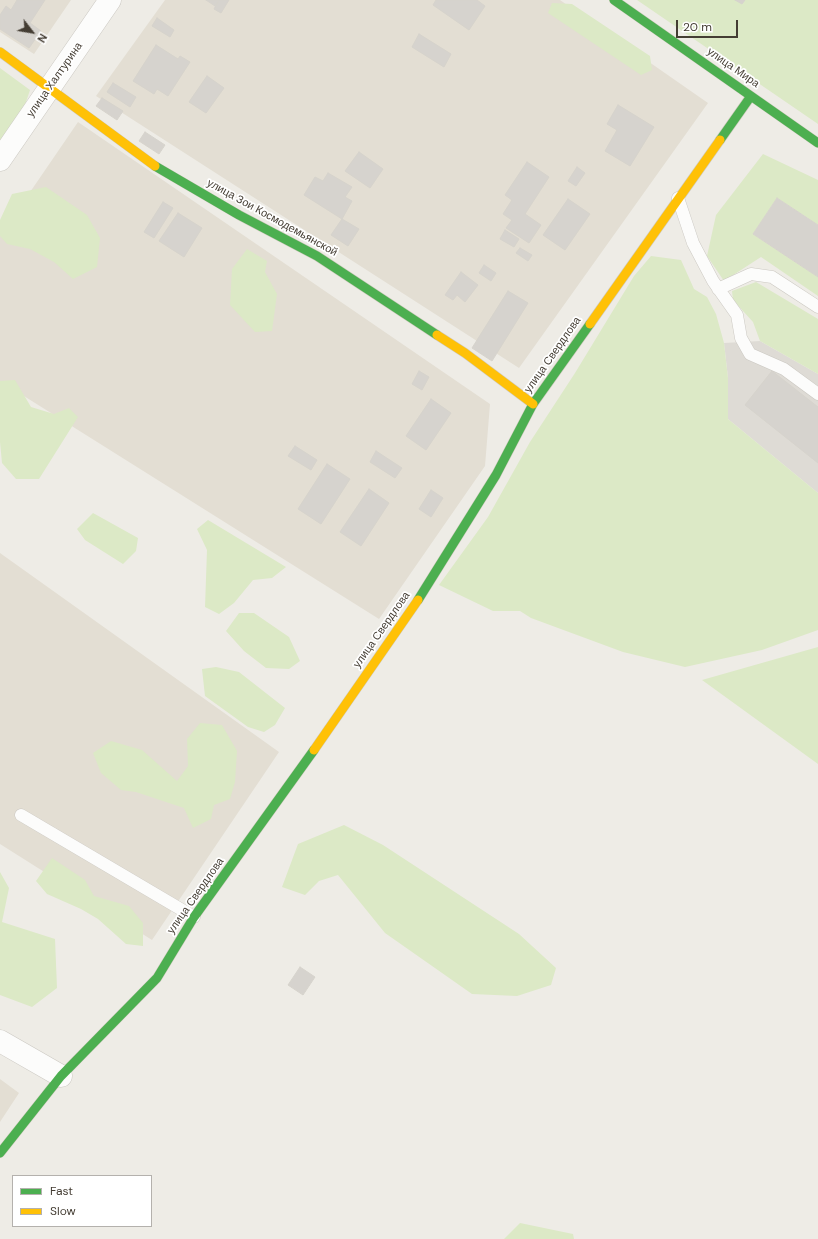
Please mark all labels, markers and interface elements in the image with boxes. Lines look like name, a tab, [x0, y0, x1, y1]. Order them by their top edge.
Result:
north arrow	[12, 12, 52, 52]
scale bar	[678, 12, 740, 38]
text: 20 m	[683, 19, 712, 35]
text: N	[34, 31, 50, 45]
street label: улица Халтурина	[24, 40, 86, 120]
street label: улица Мира	[704, 45, 762, 91]
street label: улица Зои Космодемьянской	[205, 177, 339, 259]
street label: улица Свердлова	[522, 314, 584, 396]
street label: улица Свердлова	[351, 589, 413, 671]
street label: улица Свердлова	[165, 855, 227, 937]
legend	[12, 1175, 152, 1227]
text: Fast	[50, 1183, 73, 1199]
text: Slow	[50, 1203, 76, 1219]

